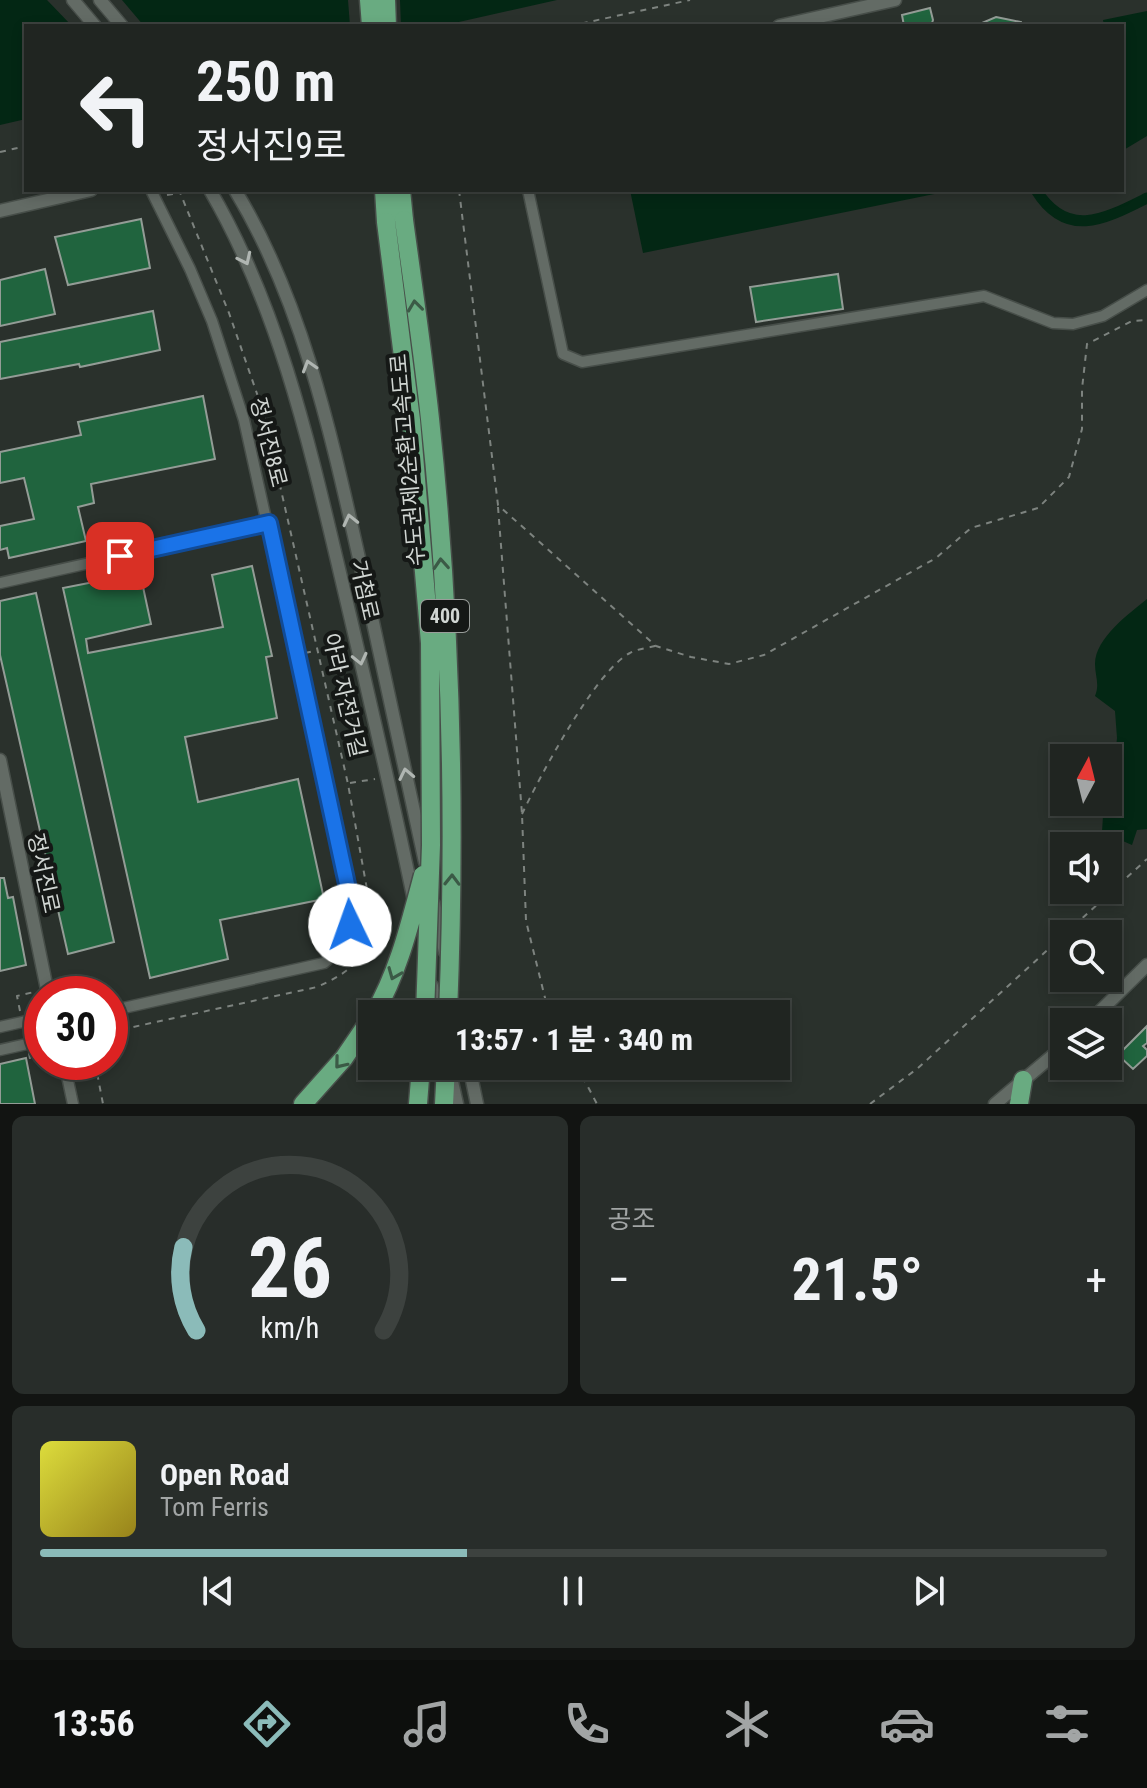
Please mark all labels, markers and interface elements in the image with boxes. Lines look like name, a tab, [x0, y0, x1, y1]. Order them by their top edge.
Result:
text: 250 m	[196, 49, 335, 115]
icon: left	[64, 56, 168, 160]
text: 정서진9로	[196, 125, 346, 167]
one-way arrow	[235, 251, 251, 266]
one-way arrow	[407, 299, 424, 313]
street label: 수도권제2순환고속도로	[386, 353, 429, 567]
one-way arrow	[303, 360, 319, 374]
street label: 정서진8로	[245, 395, 292, 490]
one-way arrow	[342, 513, 359, 527]
pin	[86, 522, 154, 590]
icon: arrive	[98, 534, 142, 578]
one-way arrow	[433, 557, 450, 570]
street label: 거첨로	[346, 558, 384, 623]
road number: 400	[421, 600, 469, 632]
street label: 아라 자전거길	[318, 631, 371, 760]
one-way arrow	[351, 652, 368, 665]
north arrow	[1050, 744, 1122, 816]
map controls	[1050, 744, 1122, 1080]
one-way arrow	[398, 767, 415, 781]
street label: 정서진로	[23, 831, 64, 915]
button: sound	[1050, 832, 1122, 904]
one-way arrow	[443, 873, 460, 886]
position arrow	[308, 883, 392, 967]
button: search	[1050, 920, 1122, 992]
one-way arrow	[387, 966, 404, 980]
speed limit sign: 30	[24, 976, 128, 1080]
button: layers	[1050, 1008, 1122, 1080]
text: 13:57 · 1 분 · 340 m	[455, 1022, 693, 1057]
one-way arrow	[335, 1053, 350, 1068]
text: 공조	[608, 1204, 655, 1234]
text: 26	[248, 1220, 332, 1317]
text: 21.5°	[791, 1244, 923, 1315]
text: −	[608, 1254, 630, 1306]
text: +	[1085, 1254, 1107, 1306]
text: km/h	[260, 1311, 319, 1345]
text: Open Road	[160, 1457, 290, 1492]
text: Tom Ferris	[160, 1492, 269, 1522]
icon: previous	[196, 1569, 240, 1613]
icon: pause	[551, 1569, 595, 1613]
icon: next	[907, 1569, 951, 1613]
icon: directions	[239, 1696, 295, 1752]
icon: music	[399, 1696, 455, 1752]
icon: phone	[559, 1696, 615, 1752]
icon: climate	[719, 1696, 775, 1752]
icon: car	[879, 1696, 935, 1752]
icon: filters	[1039, 1696, 1095, 1752]
text: 13:56	[52, 1703, 135, 1745]

